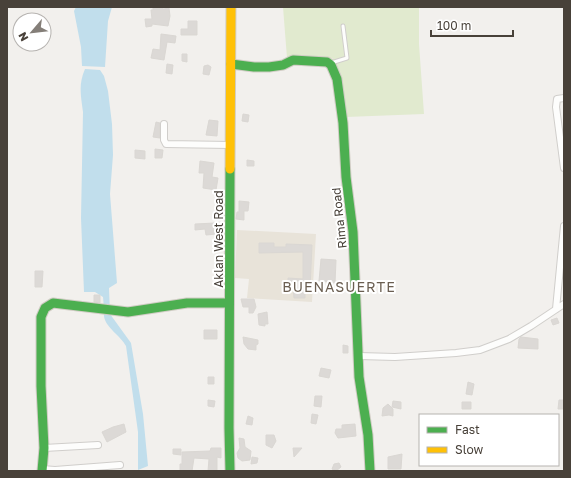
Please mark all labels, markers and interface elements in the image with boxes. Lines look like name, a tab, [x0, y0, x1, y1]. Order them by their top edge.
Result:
north arrow	[12, 12, 52, 52]
scale bar	[431, 12, 513, 38]
text: 100 m	[437, 18, 471, 33]
text: N	[15, 30, 30, 44]
street label: Rima Road	[328, 187, 350, 249]
street label: Aklan West Road	[211, 190, 226, 288]
district label: BUENASUERTE	[282, 278, 396, 295]
legend	[419, 414, 559, 466]
text: Fast	[455, 422, 480, 437]
text: Slow	[455, 442, 483, 457]

